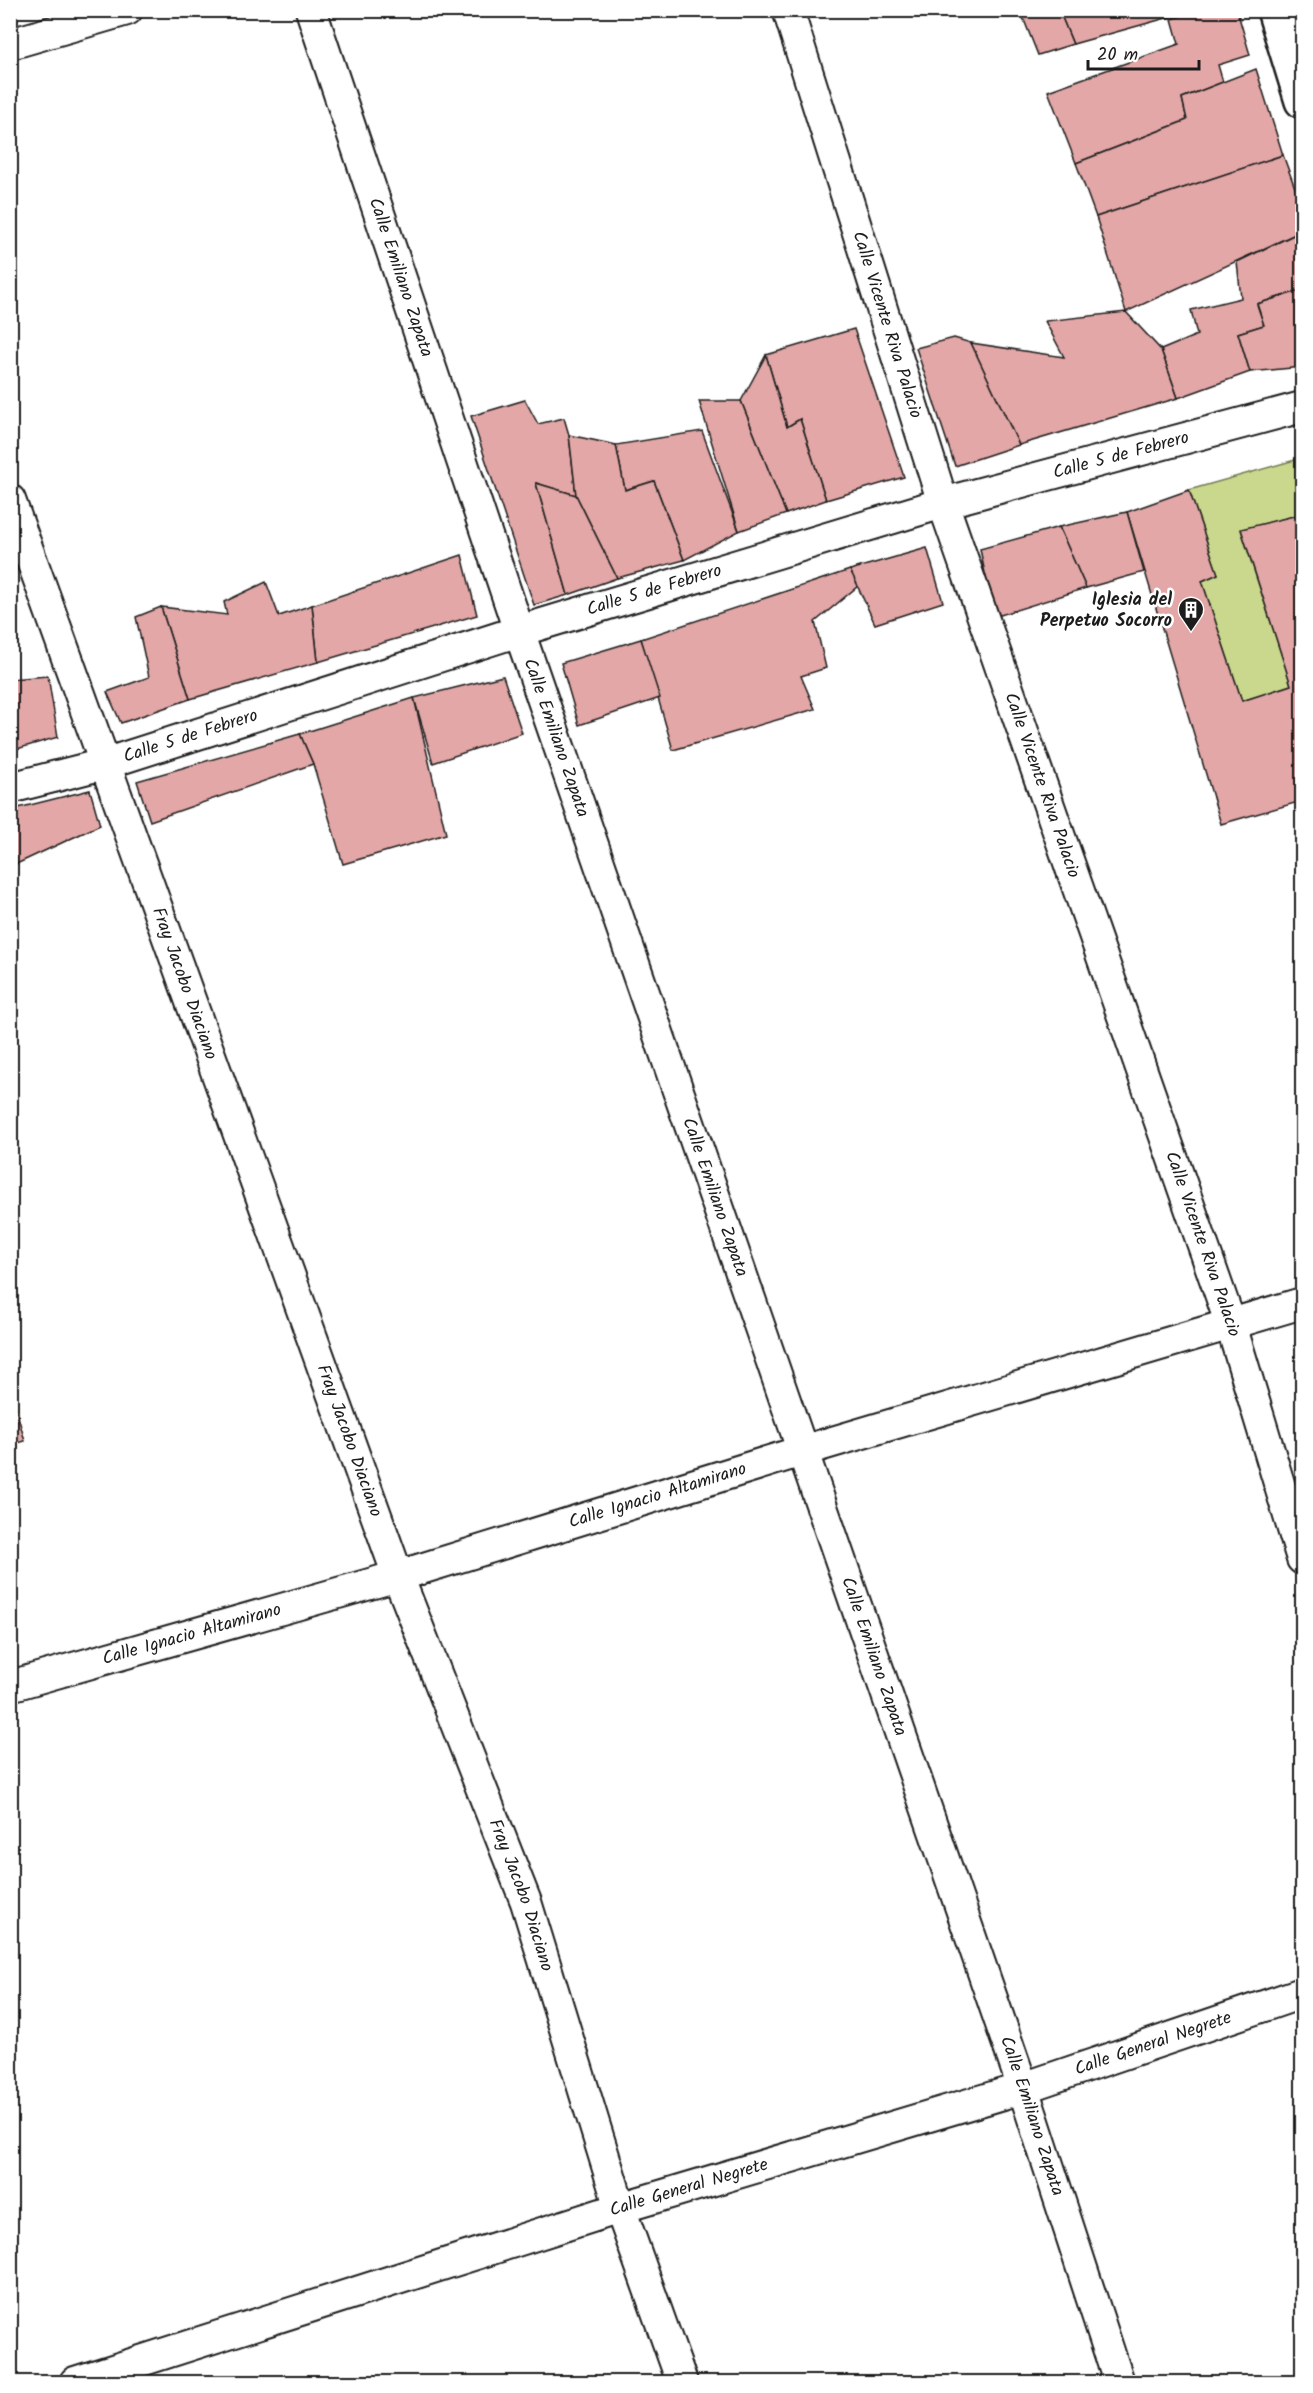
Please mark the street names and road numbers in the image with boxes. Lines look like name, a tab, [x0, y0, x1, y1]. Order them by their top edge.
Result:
street label: Calle Emiliano Zapata	[360, 194, 441, 361]
street label: Calle Vicente Riva Palacio	[844, 227, 930, 422]
street label: Calle 5 de Febrero	[1050, 423, 1192, 487]
street label: Calle 5 de Febrero	[583, 556, 725, 624]
street label: Calle Emiliano Zapata	[515, 654, 597, 821]
street label: Calle Vicente Riva Palacio	[996, 689, 1088, 882]
street label: Calle 5 de Febrero	[120, 701, 262, 771]
street label: Fray Jacobo Diaciano	[144, 903, 225, 1064]
street label: Calle Emiliano Zapata	[674, 1114, 756, 1281]
street label: Calle Vicente Riva Palacio	[1157, 1147, 1248, 1340]
street label: Fray Jacobo Diaciano	[308, 1360, 390, 1521]
street label: Calle Ignacio Altamirano	[565, 1455, 750, 1537]
street label: Calle Emiliano Zapata	[833, 1573, 915, 1740]
street label: Calle Ignacio Altamirano	[99, 1595, 285, 1674]
street label: Fray Jacobo Diaciano	[480, 1815, 561, 1975]
street label: Calle General Negrete	[1071, 2003, 1236, 2084]
street label: Calle Emiliano Zapata	[992, 2032, 1072, 2200]
street label: Calle General Negrete	[606, 2150, 772, 2225]

